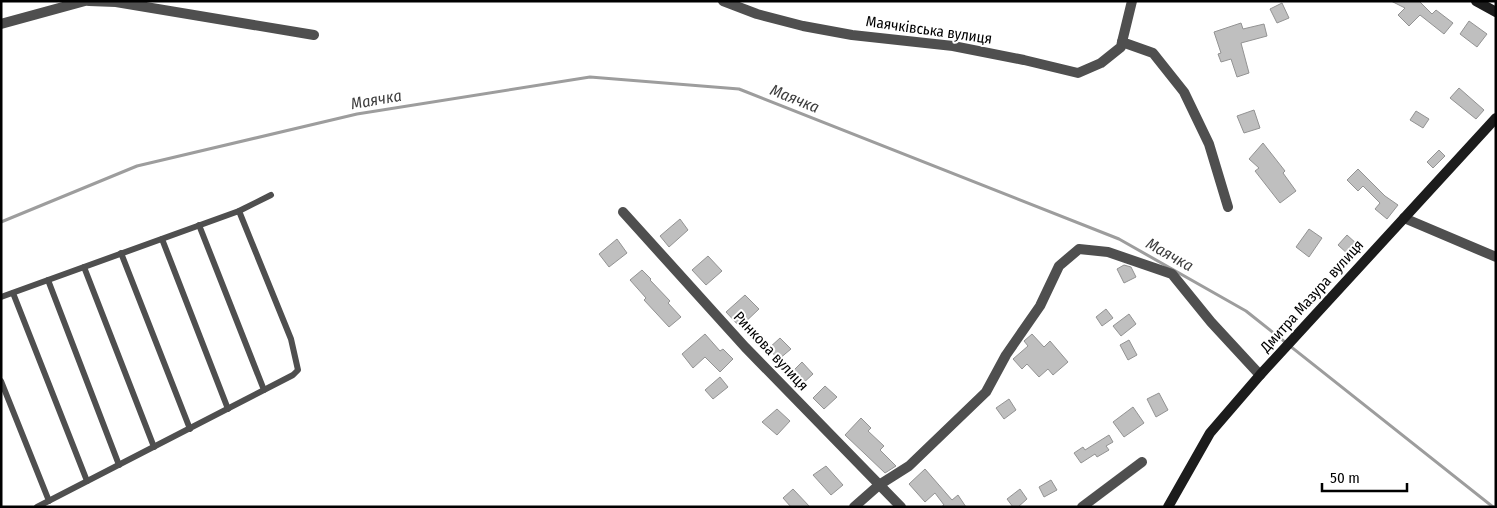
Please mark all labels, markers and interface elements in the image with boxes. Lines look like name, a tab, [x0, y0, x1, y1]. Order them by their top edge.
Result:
street label: Маячківська вулиця	[865, 12, 993, 48]
water label: Маячка	[767, 80, 822, 117]
water label: Маячка	[349, 86, 403, 113]
water label: Маячка	[1143, 234, 1197, 275]
street label: Дмитра Мазура вулиця	[1256, 236, 1367, 357]
street label: Ринкова вулиця	[730, 308, 812, 394]
scale bar	[1322, 460, 1407, 492]
text: 50 m	[1330, 469, 1360, 487]

